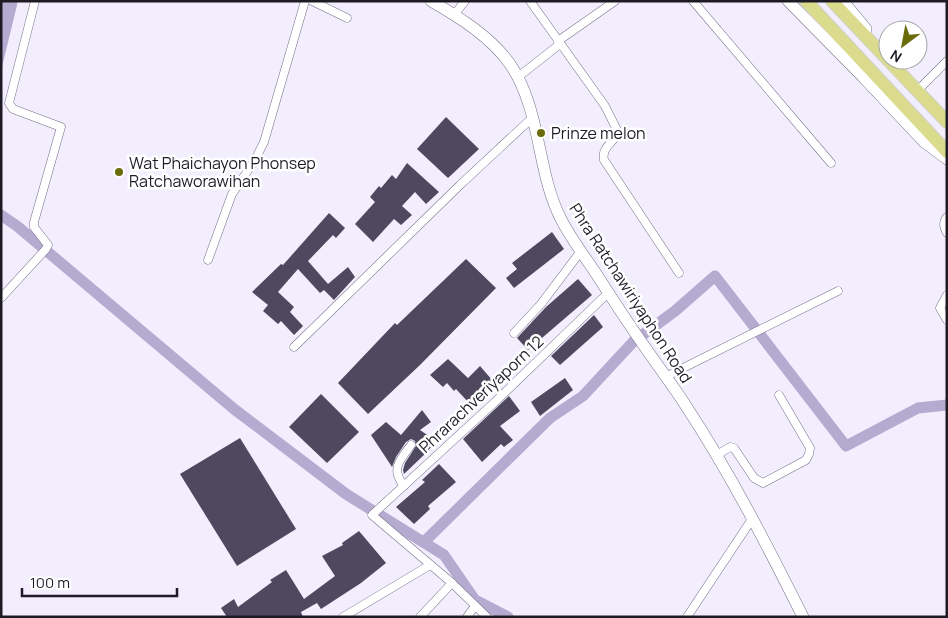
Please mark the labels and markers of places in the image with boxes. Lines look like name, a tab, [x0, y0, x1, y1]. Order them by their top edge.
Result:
place label: Prinze melon	[551, 122, 646, 144]
marker: Prinze melon	[535, 127, 547, 139]
place label: Wat Phaichayon Phonsep Ratchaworawihan	[129, 152, 316, 192]
marker: Wat Phaichayon Phonsep Ratchaworawihan	[113, 166, 125, 178]

